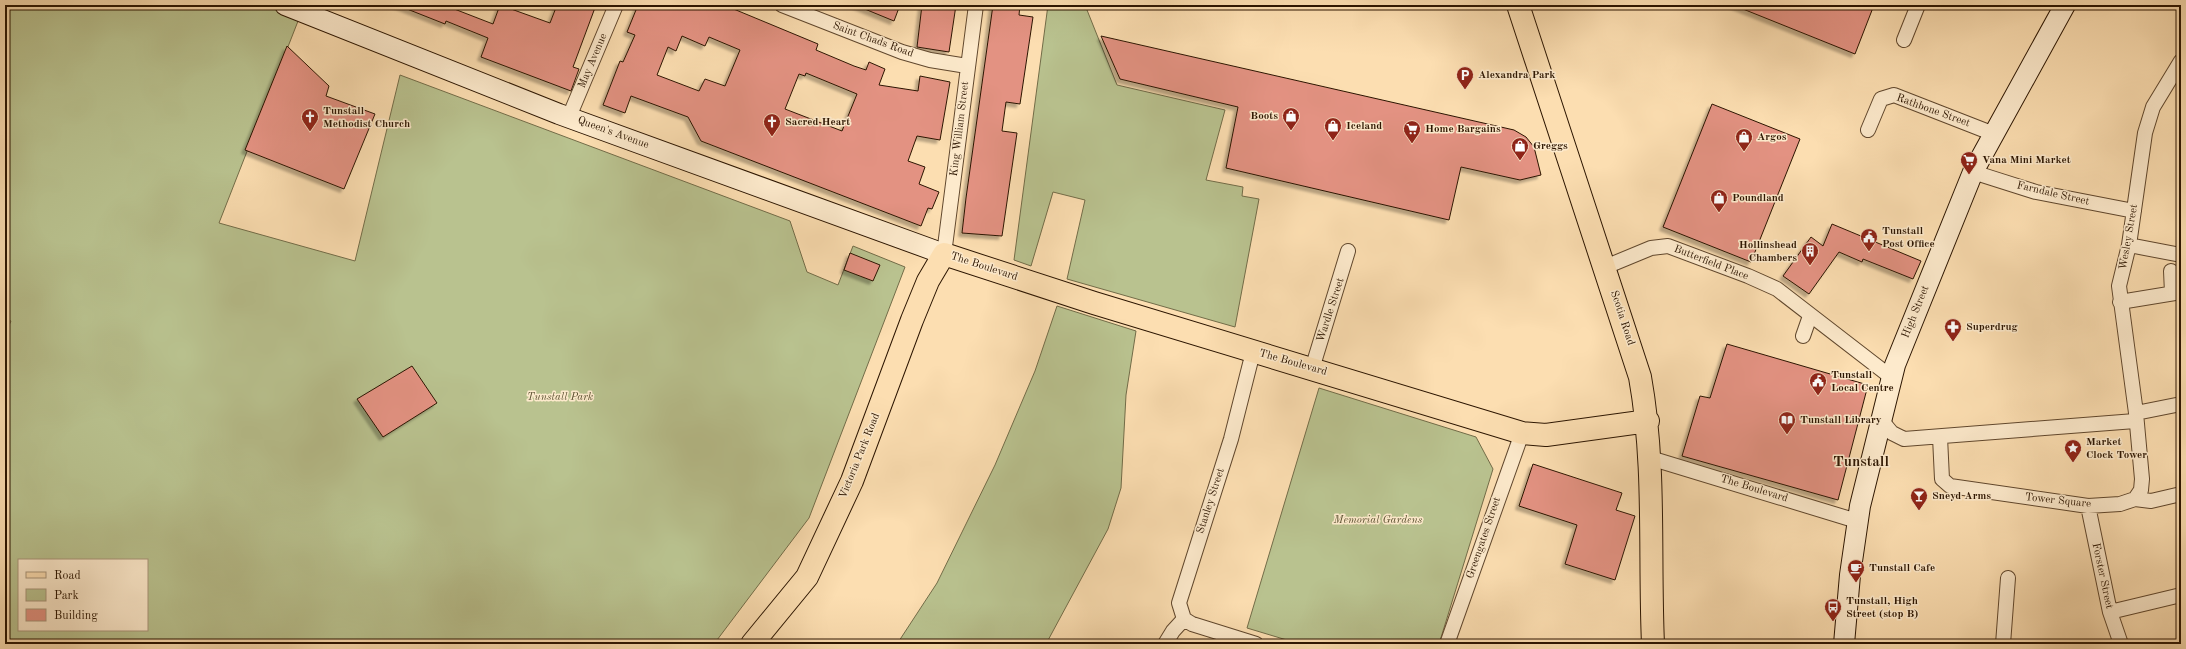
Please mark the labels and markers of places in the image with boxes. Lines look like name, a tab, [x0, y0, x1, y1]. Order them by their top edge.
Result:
parking icon: Alexandra Park	[1455, 65, 1475, 90]
place label: Alexandra Park	[1478, 70, 1555, 81]
place label: Tunstall Methodist Church	[323, 106, 410, 130]
shop icon: Boots	[1281, 106, 1301, 131]
church icon: Tunstall Methodist Church	[300, 107, 320, 132]
place label: Boots	[1250, 111, 1278, 122]
church icon: Sacred Heart	[762, 112, 782, 137]
shop icon: Iceland	[1323, 116, 1343, 141]
place label: Sacred Heart	[785, 117, 850, 128]
supermarket icon: Home Bargains	[1402, 119, 1422, 144]
place label: Iceland	[1346, 121, 1382, 132]
place label: Home Bargains	[1425, 124, 1501, 135]
shop icon: Argos	[1734, 127, 1754, 152]
place label: Argos	[1757, 132, 1787, 143]
shop icon: Greggs	[1510, 136, 1530, 161]
place label: Greggs	[1533, 141, 1568, 152]
supermarket icon: Vana Mini Market	[1959, 150, 1979, 175]
place label: Vana Mini Market	[1982, 155, 2071, 166]
shop icon: Poundland	[1709, 188, 1729, 213]
place label: Poundland	[1732, 193, 1784, 204]
place label: Tunstall Post Office	[1882, 226, 1935, 250]
public building icon: Tunstall Post Office	[1859, 227, 1879, 252]
place label: Hollinshead Chambers	[1739, 240, 1797, 264]
building icon: Hollinshead Chambers	[1800, 241, 1820, 266]
pharmacy icon: Superdrug	[1943, 317, 1963, 342]
place label: Superdrug	[1966, 322, 2018, 333]
place label: Tunstall Local Centre	[1831, 370, 1894, 394]
public building icon: Tunstall Local Centre	[1808, 371, 1828, 396]
library icon: Tunstall Library	[1777, 410, 1797, 435]
place label: Tunstall Library	[1800, 415, 1882, 426]
place label: Market Clock Tower	[2086, 437, 2147, 461]
place icon: Market Clock Tower	[2063, 438, 2083, 463]
bar icon: Sneyd Arms	[1909, 486, 1929, 511]
place label: Sneyd Arms	[1932, 491, 1991, 502]
cafe icon: Tunstall Cafe	[1846, 558, 1866, 583]
place label: Tunstall Cafe	[1869, 563, 1935, 574]
place label: Tunstall, High Street (stop B)	[1846, 596, 1918, 620]
bus stop icon: Tunstall, High Street (stop B)	[1823, 597, 1843, 622]

